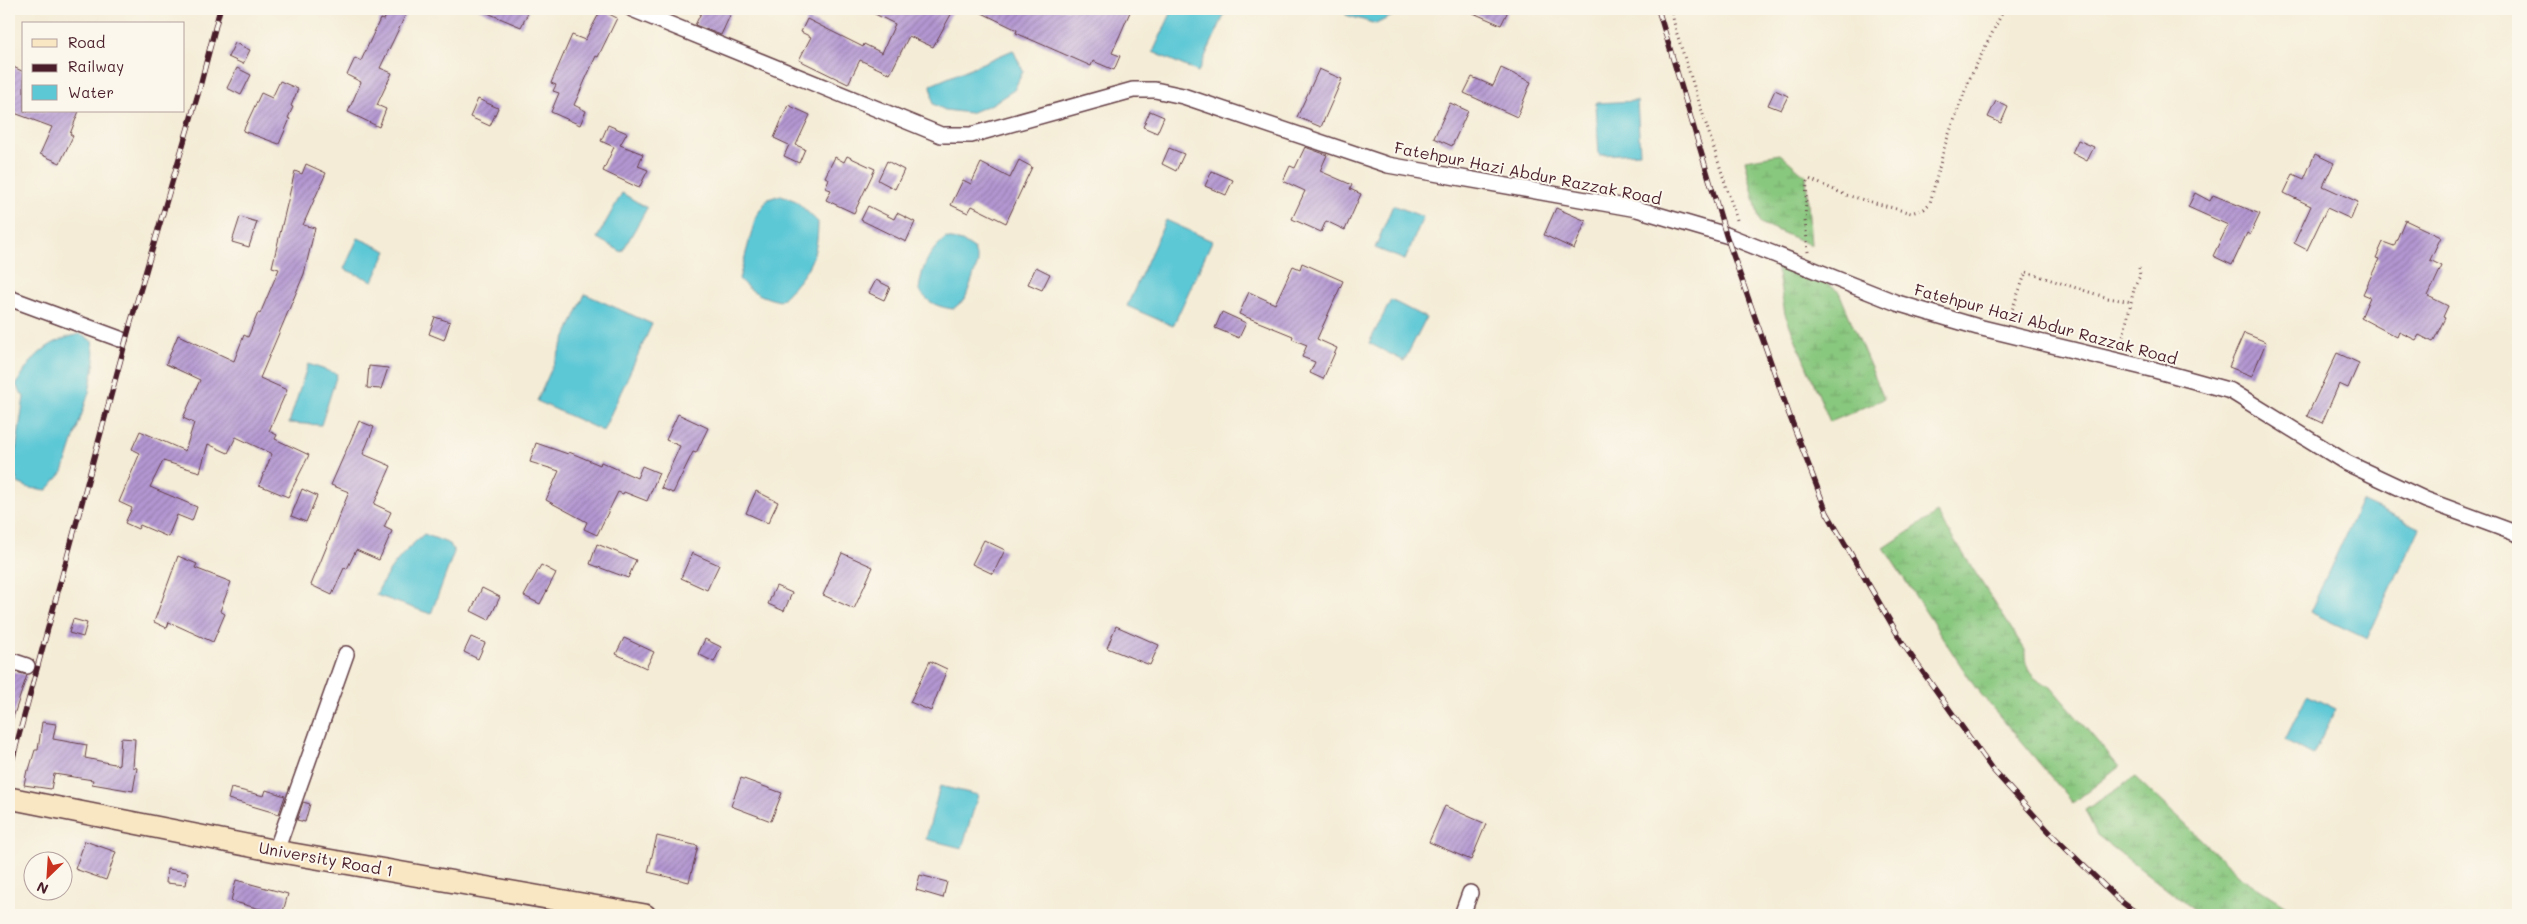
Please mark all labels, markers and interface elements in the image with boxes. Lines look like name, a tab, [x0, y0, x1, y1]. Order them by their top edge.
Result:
legend	[22, 22, 185, 112]
text: Road	[68, 32, 105, 52]
text: Railway	[68, 56, 124, 76]
text: Water	[68, 82, 114, 102]
street label: Fatehpur Hazi Abdur Razzak Road	[1393, 136, 1663, 209]
street label: Fatehpur Hazi Abdur Razzak Road	[1912, 278, 2180, 369]
street label: University Road 1	[257, 836, 395, 881]
north arrow	[22, 852, 72, 902]
text: N	[33, 877, 51, 899]

